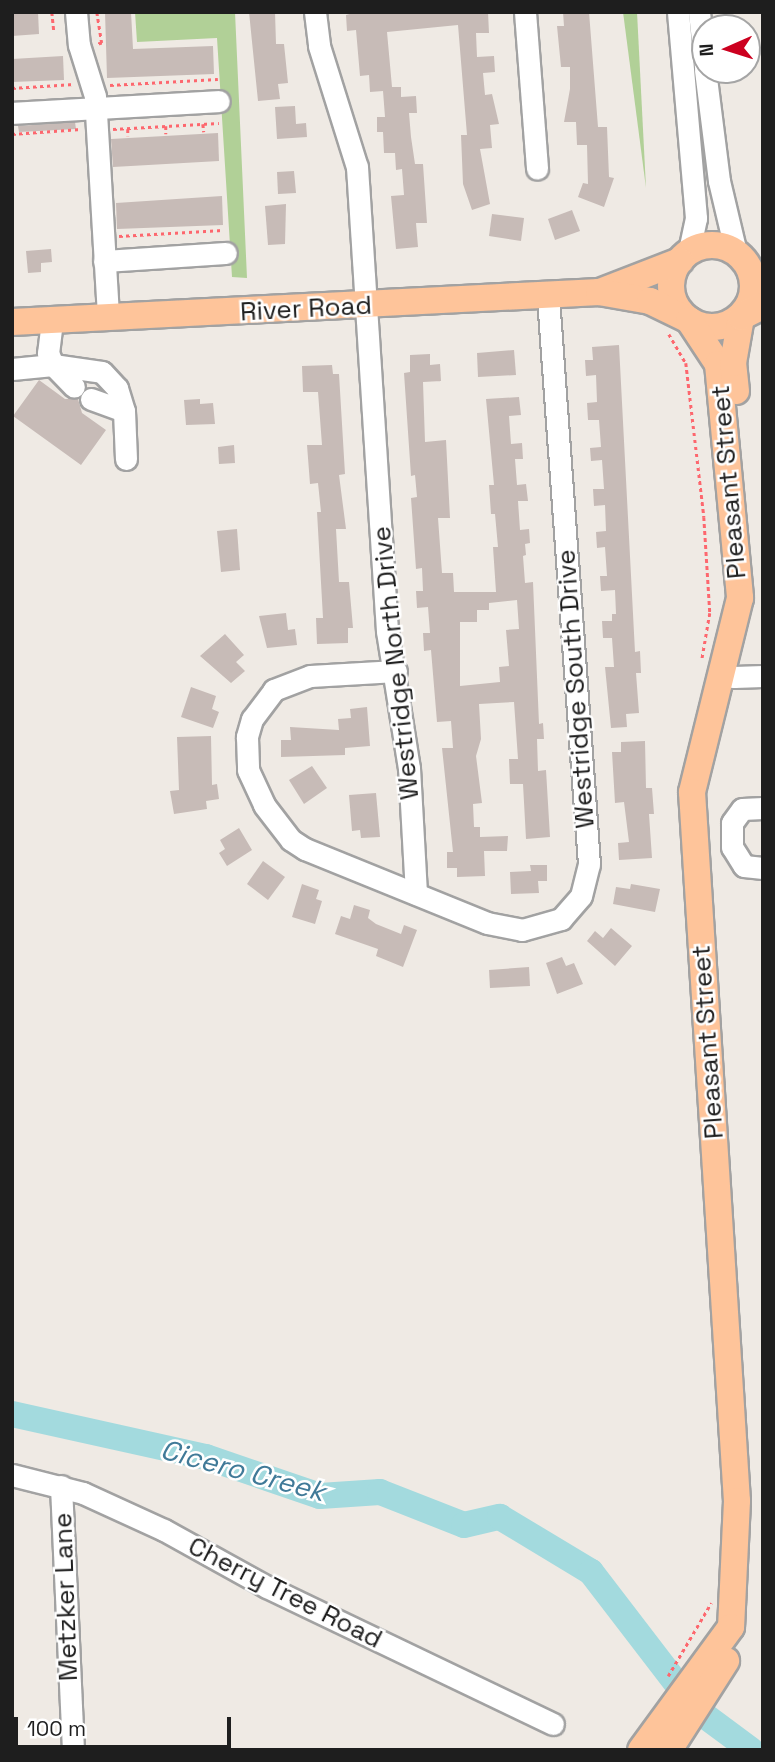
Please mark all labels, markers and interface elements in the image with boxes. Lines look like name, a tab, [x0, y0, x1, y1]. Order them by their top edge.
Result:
north arrow	[691, 14, 761, 84]
text: N	[694, 43, 719, 57]
street label: River Road	[239, 290, 373, 328]
street label: Pleasant Street	[705, 384, 753, 580]
street label: Westridge North Drive	[366, 525, 426, 801]
street label: Westridge South Drive	[551, 548, 601, 830]
street label: Pleasant Street	[686, 944, 730, 1140]
water label: Cicero Creek	[157, 1432, 329, 1508]
street label: Metzker Lane	[47, 1512, 85, 1682]
street label: Cherry Tree Road	[183, 1530, 387, 1656]
scale bar	[18, 1702, 234, 1746]
text: 100 m	[27, 1715, 86, 1742]

